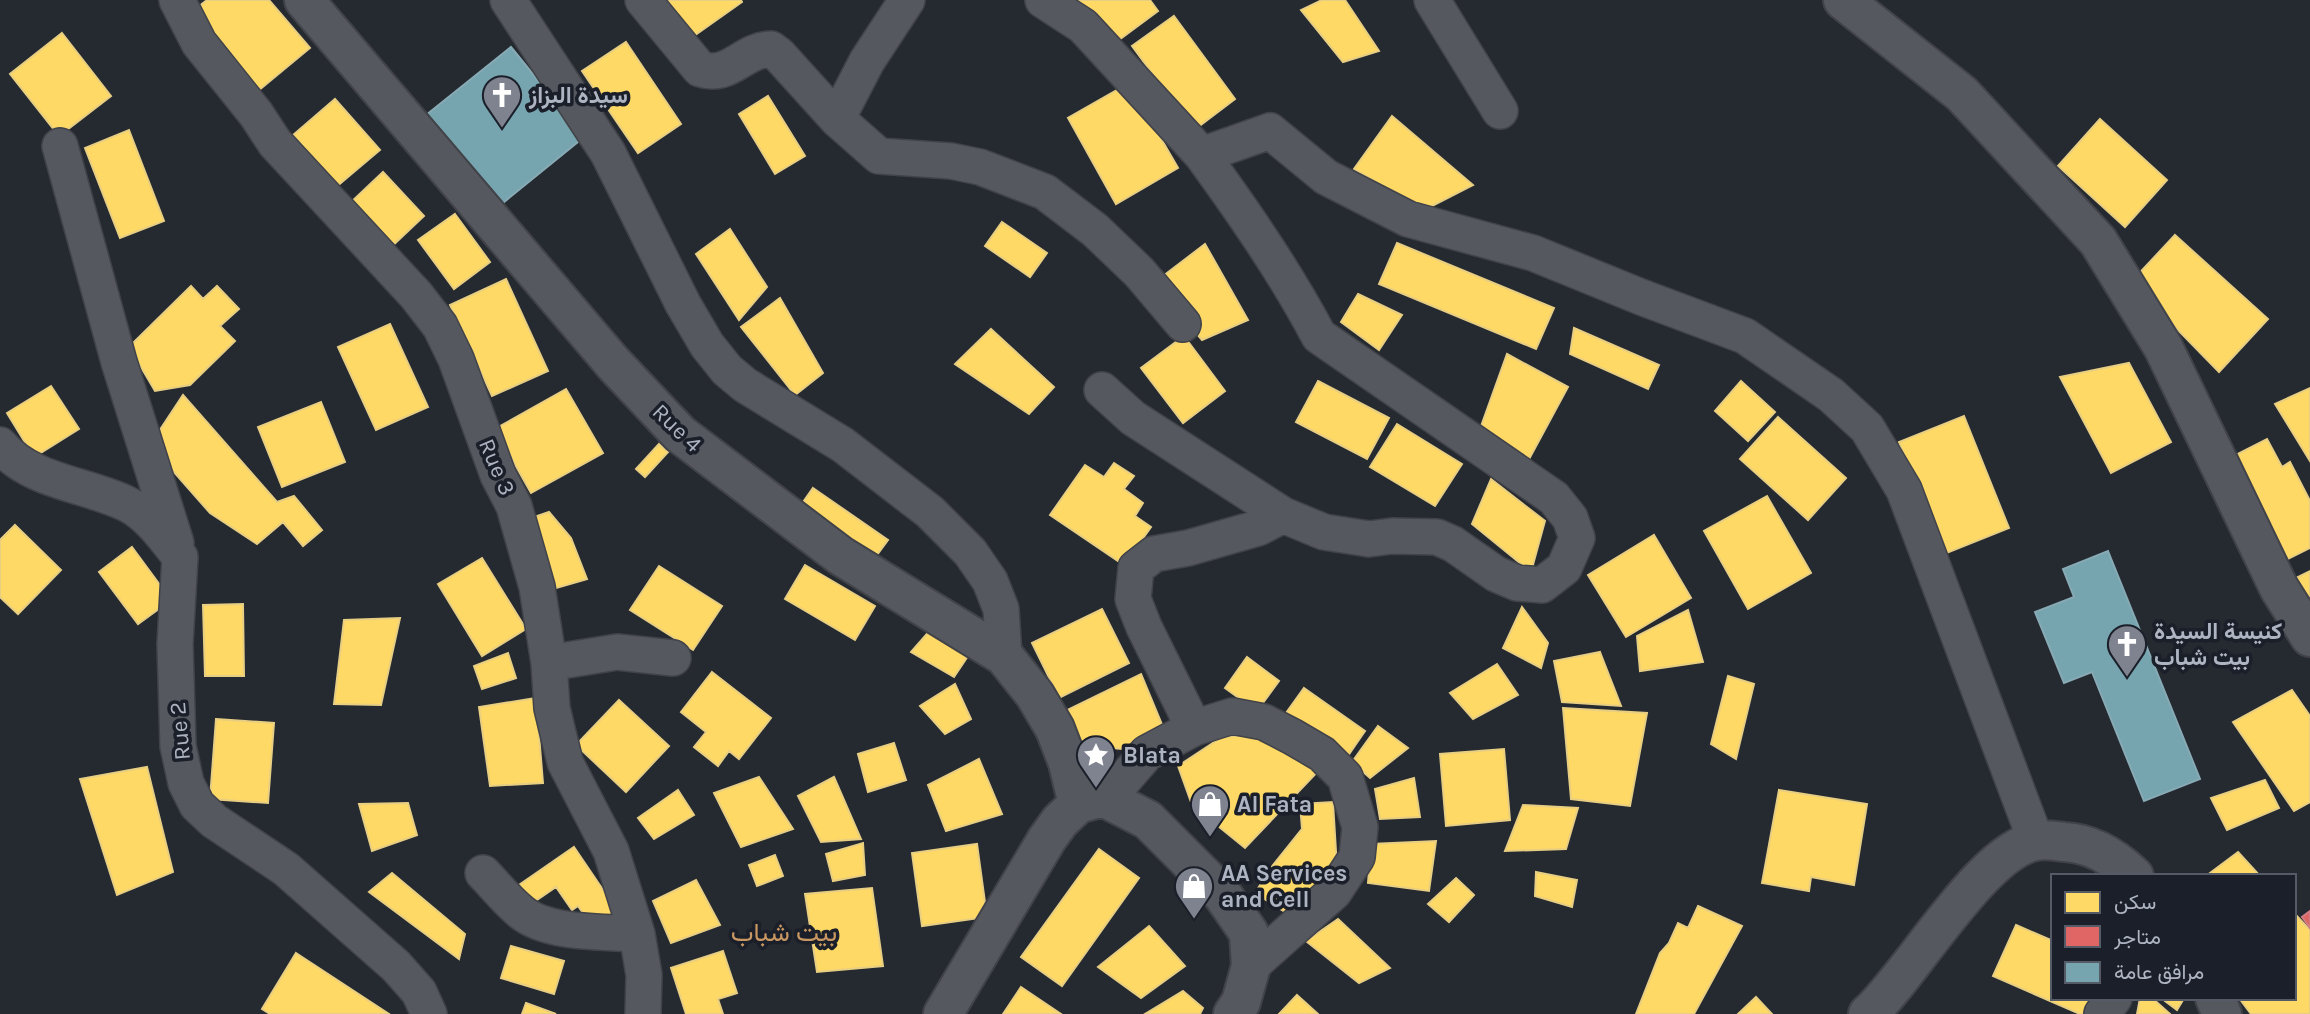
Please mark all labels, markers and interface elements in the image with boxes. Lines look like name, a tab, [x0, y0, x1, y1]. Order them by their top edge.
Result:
church icon: سيدة البزاز	[481, 74, 523, 129]
place label: سيدة البزاز	[528, 82, 628, 110]
street label: Rue 4	[647, 398, 707, 458]
street label: Rue 3	[473, 435, 521, 499]
place label: كنيسة السيدة بيت شباب	[2154, 618, 2282, 671]
church icon: كنيسة السيدة بيت شباب	[2106, 623, 2148, 678]
street label: Rue 2	[164, 701, 196, 761]
place icon: Blata	[1075, 734, 1117, 789]
place label: Blata	[1123, 742, 1181, 769]
shop icon: Al Fata	[1189, 783, 1231, 838]
place label: Al Fata	[1237, 791, 1312, 818]
place label: AA Services and Cell	[1221, 860, 1347, 913]
shop icon: AA Services and Cell	[1173, 865, 1215, 920]
legend	[2051, 874, 2296, 1000]
text: سكن	[2114, 890, 2156, 914]
district label: بيت شباب	[731, 917, 837, 948]
text: متاجر	[2113, 925, 2161, 950]
text: مرافق عامة	[2114, 960, 2204, 985]

